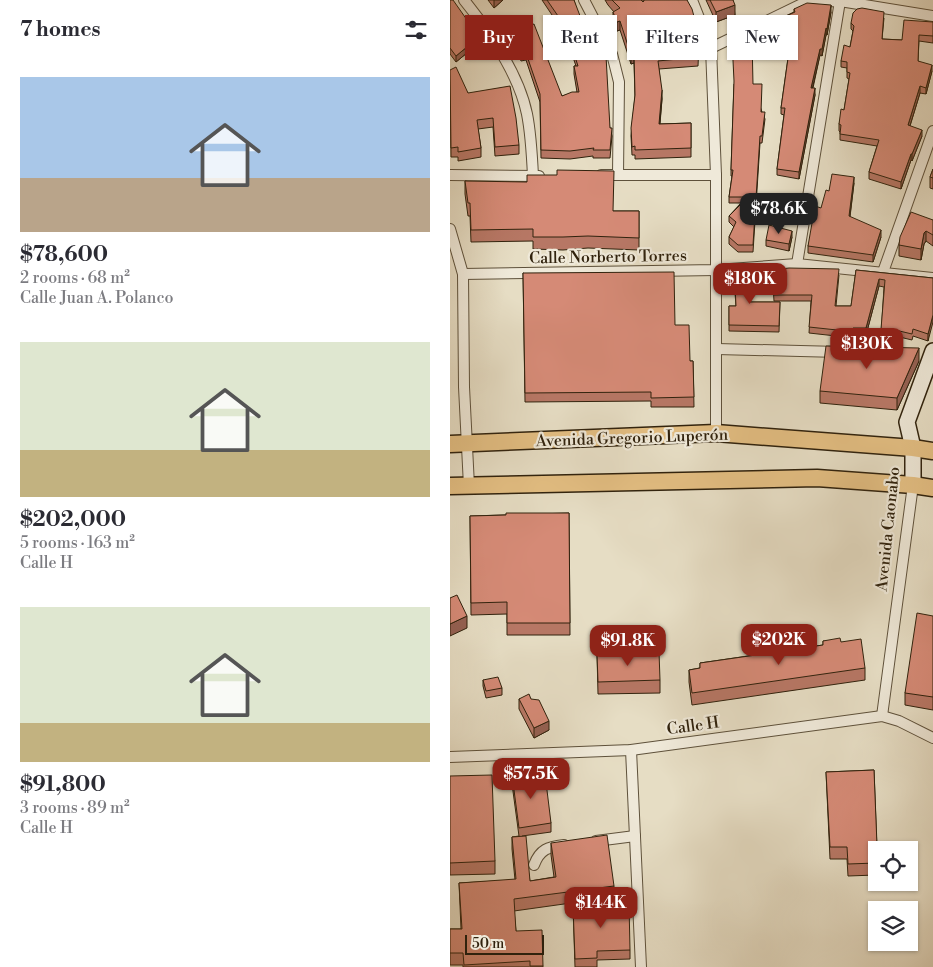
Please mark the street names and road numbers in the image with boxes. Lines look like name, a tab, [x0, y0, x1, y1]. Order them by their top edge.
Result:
street label: Calle Norberto Torres	[529, 246, 687, 268]
street label: Avenida Gregorio Luperón	[535, 425, 729, 451]
street label: Avenida Caonabo	[871, 466, 904, 593]
street label: Calle H	[665, 712, 721, 740]

